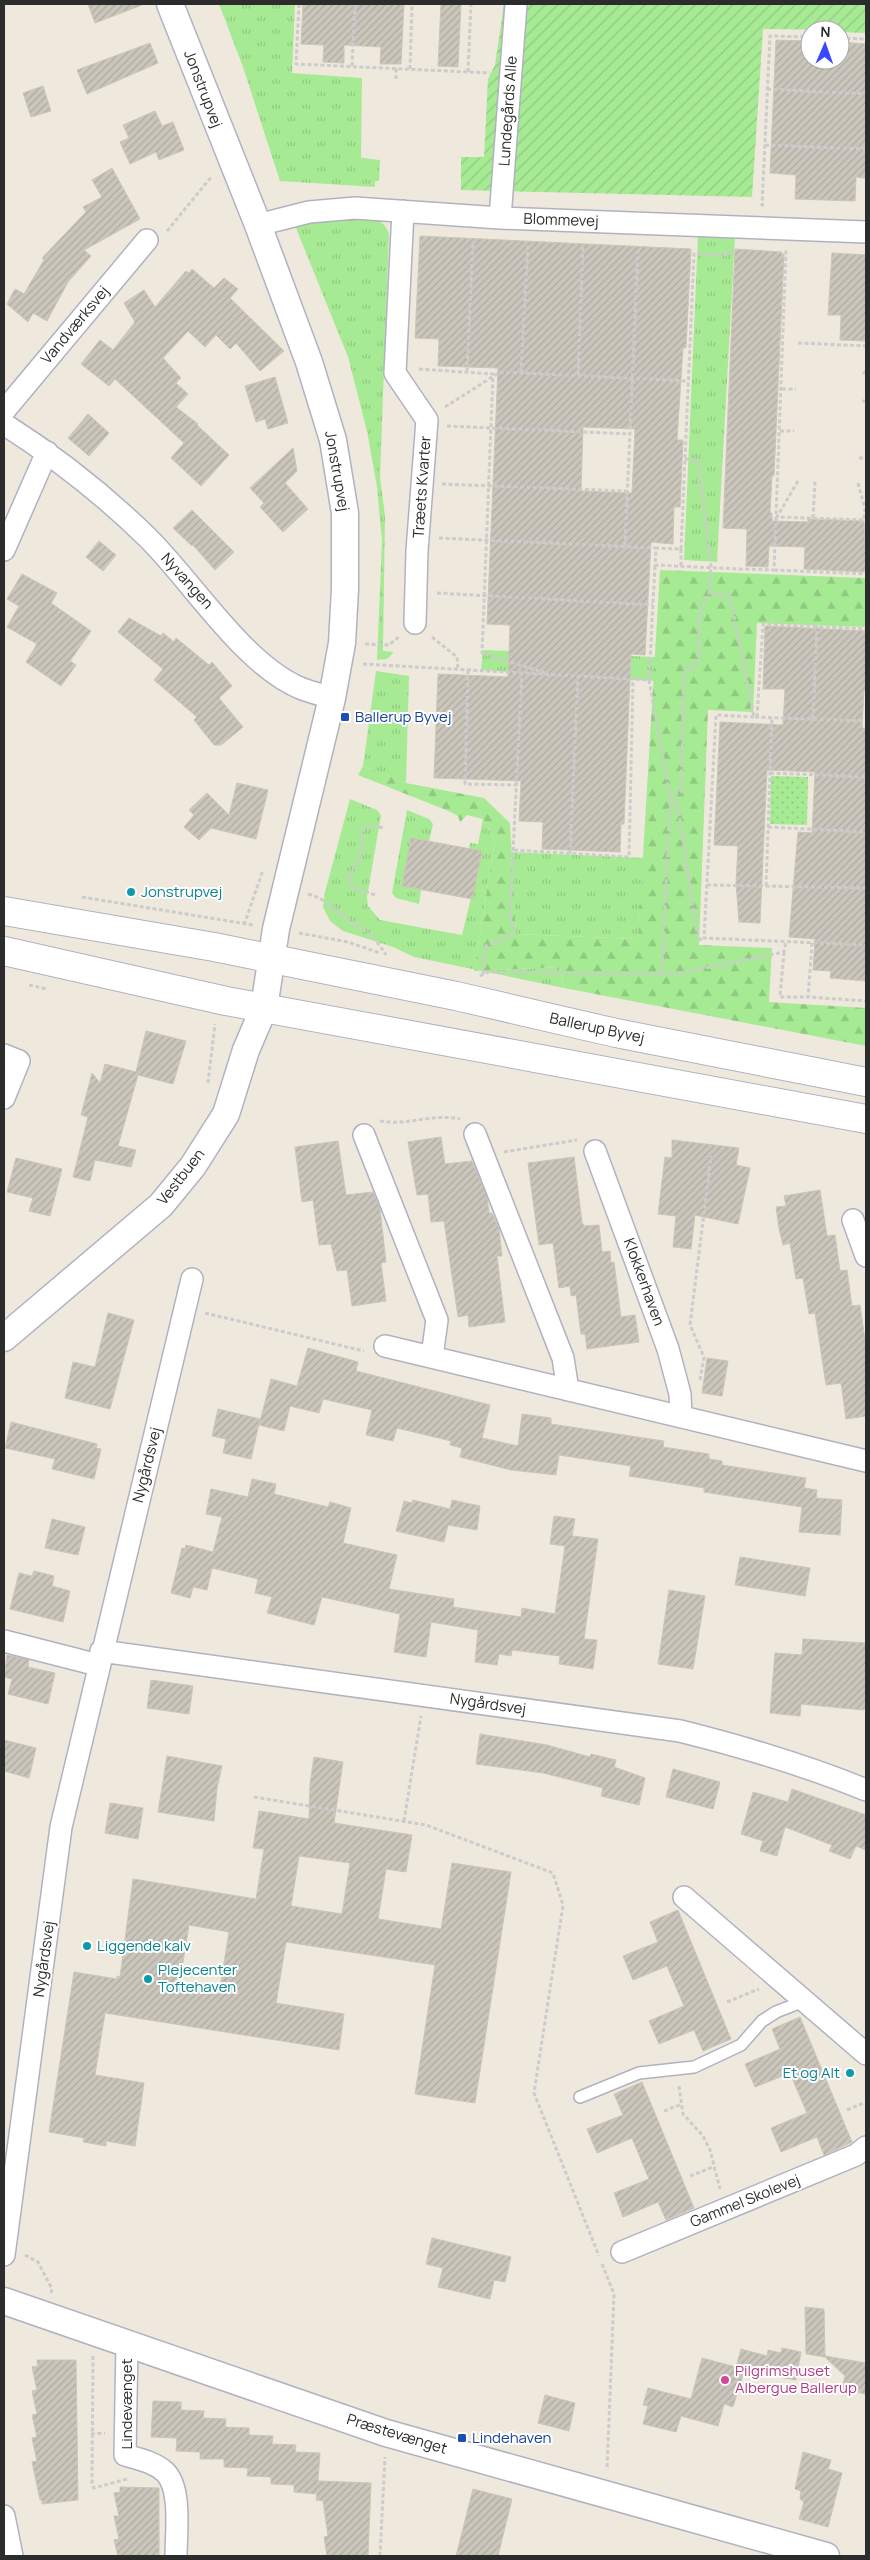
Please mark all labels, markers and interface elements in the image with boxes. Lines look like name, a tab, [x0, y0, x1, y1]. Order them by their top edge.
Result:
north arrow	[800, 20, 850, 70]
text: N	[820, 22, 831, 41]
street label: Jonstrupvej	[179, 47, 228, 131]
street label: Lundegårds Alle	[493, 55, 522, 167]
street label: Blommevej	[523, 208, 599, 231]
street label: Vandværksvej	[36, 281, 113, 368]
street label: Jonstrupvej	[320, 429, 355, 513]
street label: Træets Kvarter	[407, 434, 436, 539]
street label: Nyvangen	[157, 548, 218, 613]
place label: Ballerup Byvej	[355, 706, 451, 727]
marker: Ballerup Byvej	[339, 711, 351, 723]
place label: Jonstrupvej	[141, 881, 222, 902]
marker: Jonstrupvej	[125, 886, 137, 898]
street label: Ballerup Byvej	[548, 1007, 646, 1048]
street label: Vestbuen	[152, 1144, 209, 1209]
street label: Klokkerhaven	[619, 1235, 670, 1329]
street label: Nygårdsvej	[127, 1425, 166, 1505]
street label: Nygårdsvej	[449, 1688, 528, 1719]
street label: Nygårdsvej	[28, 1919, 59, 1998]
place label: Liggende kalv	[97, 1935, 191, 1956]
marker: Liggende kalv	[81, 1940, 93, 1952]
place label: Plejecenter Toftehaven	[158, 1959, 238, 1997]
marker: Plejecenter Toftehaven	[142, 1973, 154, 1985]
place label: Et og Alt	[783, 2062, 840, 2083]
marker: Et og Alt	[844, 2067, 856, 2079]
street label: Gammel Skolevej	[687, 2169, 803, 2232]
street label: Lindevænget	[116, 2358, 137, 2450]
place label: Pilgrimshuset Albergue Ballerup	[735, 2360, 857, 2398]
marker: Pilgrimshuset Albergue Ballerup	[719, 2374, 731, 2386]
street label: Præstevænget	[344, 2408, 450, 2459]
place label: Lindehaven	[472, 2427, 551, 2448]
marker: Lindehaven	[456, 2432, 468, 2444]

